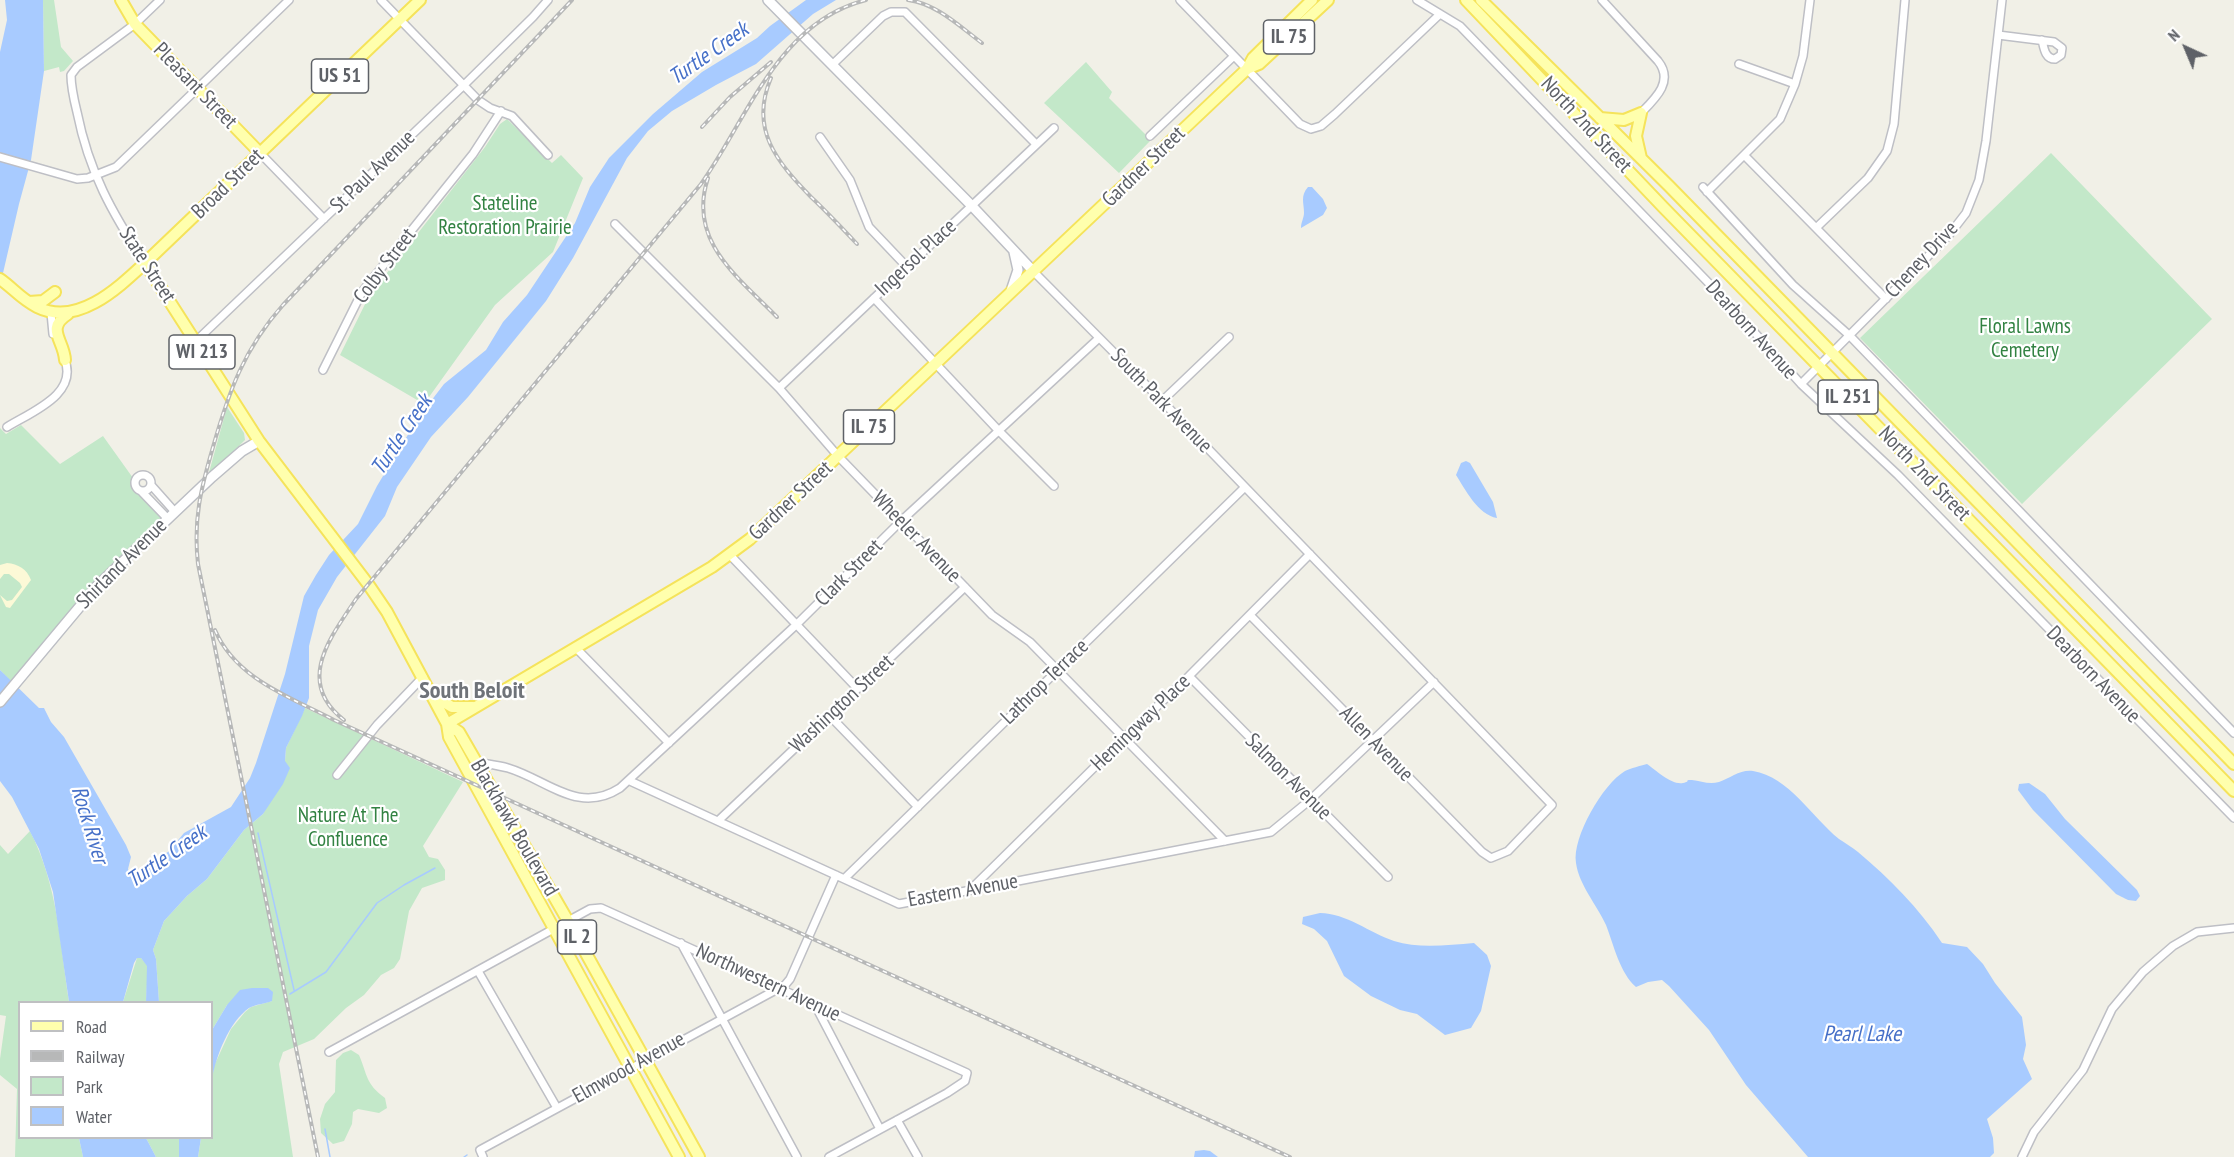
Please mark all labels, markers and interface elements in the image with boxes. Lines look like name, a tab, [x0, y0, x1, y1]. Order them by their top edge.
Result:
water label: Turtle Creek	[664, 17, 754, 91]
north arrow	[2156, 18, 2216, 78]
road number: IL 75	[1264, 20, 1314, 54]
text: N	[2163, 25, 2184, 45]
street label: Pleasant Street	[148, 38, 242, 134]
road number: US 51	[312, 59, 368, 93]
street label: North 2nd Street	[1535, 72, 1637, 178]
street label: Gardner Street	[1097, 121, 1191, 213]
street label: St Paul Avenue	[325, 125, 421, 219]
street label: Broad Street	[187, 144, 269, 224]
park label: Stateline Restoration Prairie	[438, 191, 572, 241]
street label: Ingersol Place	[870, 214, 962, 302]
street label: Cheney Drive	[1880, 216, 1964, 304]
street label: State Street	[113, 222, 181, 308]
street label: Colby Street	[349, 223, 421, 309]
street label: Dearborn Avenue	[1700, 275, 1802, 385]
park label: Floral Lawns Cemetery	[1979, 314, 2071, 364]
road number: WI 213	[169, 335, 235, 369]
street label: South Park Avenue	[1105, 344, 1217, 458]
road number: IL 251	[1818, 380, 1878, 414]
water label: Turtle Creek	[366, 390, 438, 480]
road number: IL 75	[844, 410, 894, 444]
street label: North 2nd Street	[1873, 421, 1975, 527]
street label: Gardner Street	[744, 456, 838, 546]
street label: Wheeler Avenue	[866, 486, 966, 588]
street label: Shirland Avenue	[71, 513, 173, 615]
street label: Clark Street	[810, 534, 888, 612]
street label: Dearborn Avenue	[2041, 621, 2145, 729]
street label: Lathrop Terrace	[996, 634, 1094, 730]
street label: Washington Street	[785, 649, 899, 759]
street label: Hemingway Place	[1086, 669, 1196, 777]
district label: South Beloit	[419, 677, 525, 705]
street label: Allen Avenue	[1334, 701, 1418, 787]
street label: Salmon Avenue	[1240, 729, 1336, 825]
street label: Blackhawk Boulevard	[465, 755, 563, 901]
water label: Rock River	[65, 783, 113, 867]
park label: Nature At The Confluence	[298, 803, 398, 853]
water label: Turtle Creek	[122, 820, 212, 894]
street label: Eastern Avenue	[906, 869, 1020, 913]
road number: IL 2	[558, 920, 596, 954]
street label: Northwestern Avenue	[692, 939, 844, 1027]
legend	[18, 1001, 213, 1139]
text: Road	[76, 1015, 107, 1038]
water label: Pearl Lake	[1823, 1022, 1901, 1048]
street label: Elmwood Avenue	[568, 1027, 690, 1109]
text: Railway	[76, 1045, 125, 1068]
text: Park	[76, 1075, 103, 1098]
text: Water	[76, 1105, 112, 1128]

